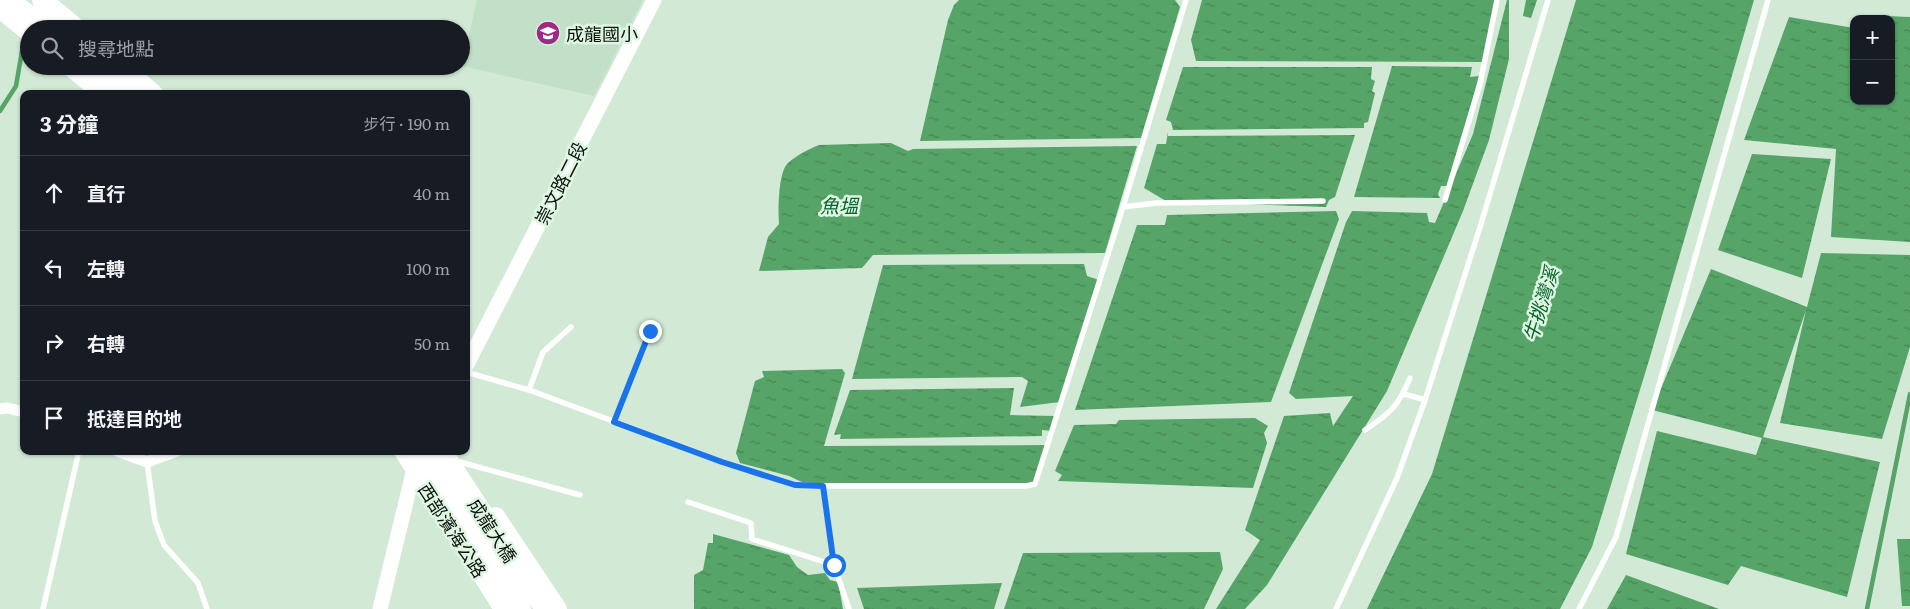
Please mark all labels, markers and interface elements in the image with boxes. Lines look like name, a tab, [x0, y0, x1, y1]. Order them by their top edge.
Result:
map controls	[1850, 15, 1895, 105]
button: +	[1850, 15, 1895, 60]
search box	[20, 20, 470, 75]
school or university icon: 成龍國小	[535, 20, 561, 46]
place label: 成龍國小	[566, 20, 638, 47]
icon: search	[38, 34, 66, 62]
text: 搜尋地點	[78, 34, 154, 62]
button: −	[1850, 60, 1895, 105]
text: 3 分鐘	[40, 107, 98, 138]
text: 步行 · 190 m	[363, 111, 450, 135]
street label: 崇文路二段	[528, 137, 592, 229]
icon: ahead	[40, 179, 68, 207]
text: 直行	[87, 179, 125, 207]
text: 40 m	[413, 181, 450, 205]
water label: 魚塭	[820, 191, 860, 219]
icon: left	[40, 254, 68, 282]
text: 左轉	[87, 254, 125, 282]
text: 100 m	[406, 256, 450, 280]
water label: 牛挑灣溪	[1515, 261, 1565, 344]
route end	[639, 320, 662, 343]
icon: right	[40, 329, 68, 357]
text: 右轉	[87, 329, 125, 357]
text: 50 m	[414, 331, 450, 355]
icon: arrive	[40, 404, 68, 432]
text: 抵達目的地	[87, 404, 182, 432]
street label: 西部濱海公路	[412, 477, 494, 583]
street label: 成龍大橋	[462, 492, 524, 568]
route start	[823, 554, 846, 577]

